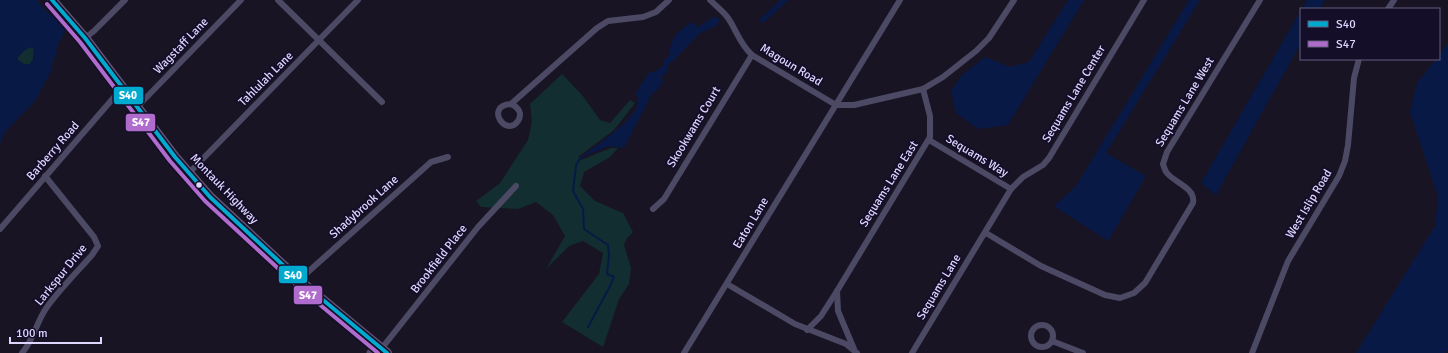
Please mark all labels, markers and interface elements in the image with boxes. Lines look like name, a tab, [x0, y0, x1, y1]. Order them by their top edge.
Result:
legend	[1300, 8, 1440, 60]
street label: Wagstaff Lane	[150, 15, 212, 77]
text: S40	[1336, 17, 1356, 32]
text: S47	[1336, 37, 1356, 52]
street label: Magoun Road	[757, 41, 825, 89]
street label: Sequams Lane Center	[1039, 42, 1109, 145]
street label: Tahlulah Lane	[236, 49, 296, 109]
street label: Sequams Lane West	[1152, 55, 1218, 149]
street label: Skookwams Court	[664, 84, 724, 170]
line badge: S40	[113, 86, 144, 105]
text: S40	[119, 89, 137, 102]
line badge: S47	[125, 113, 156, 132]
text: S47	[132, 116, 150, 129]
street label: Barberry Road	[23, 118, 83, 184]
street label: Sequams Way	[943, 131, 1011, 181]
street label: Sequams Lane East	[856, 138, 922, 230]
street label: Montauk Highway	[187, 151, 262, 228]
street label: West Islip Road	[1282, 167, 1336, 241]
street label: Shadybrook Lane	[326, 172, 402, 242]
unlabelled marker	[194, 180, 204, 190]
street label: Eaton Lane	[730, 195, 772, 251]
street label: Brookfield Place	[407, 222, 471, 296]
street label: Larkspur Drive	[32, 241, 90, 309]
street label: Sequams Lane	[914, 251, 964, 323]
line badge: S40	[278, 265, 308, 284]
text: S40	[284, 269, 302, 282]
line badge: S47	[293, 285, 323, 305]
text: S47	[299, 289, 317, 302]
scale bar	[10, 319, 101, 345]
text: 100 m	[16, 326, 48, 341]

